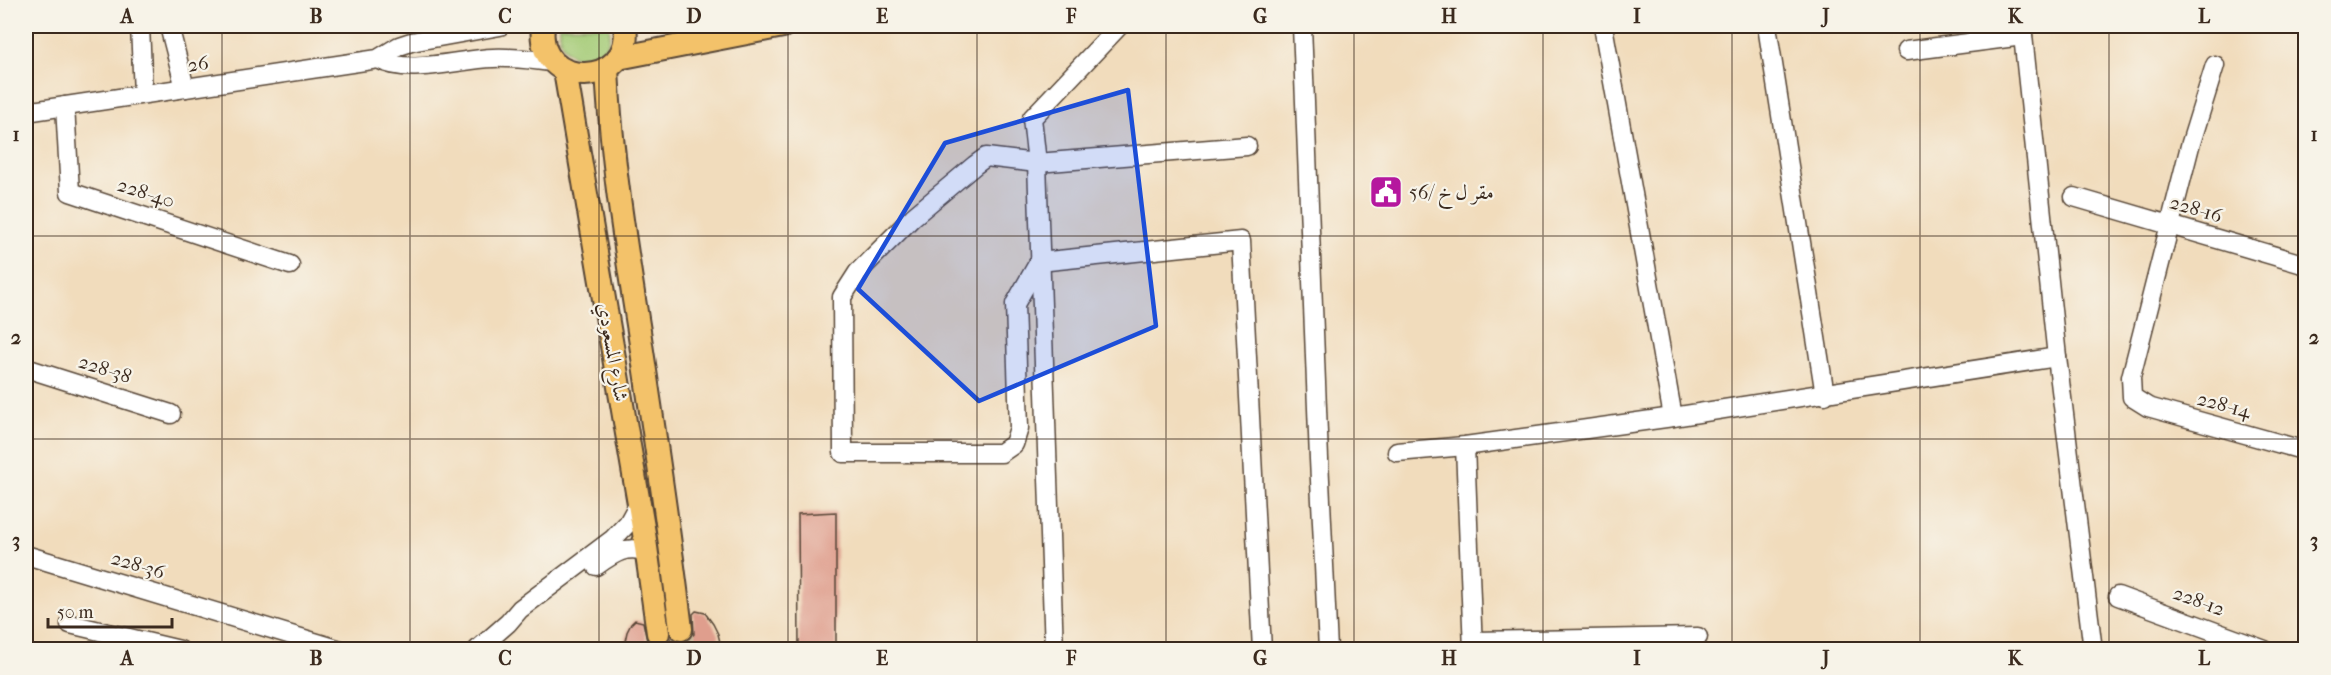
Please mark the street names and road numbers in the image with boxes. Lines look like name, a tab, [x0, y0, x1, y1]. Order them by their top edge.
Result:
street label: 26	[186, 51, 210, 77]
street label: 228-40	[115, 173, 177, 213]
street label: 228-16	[2167, 191, 2225, 227]
street label: شارع المسعودي	[587, 301, 633, 404]
street label: 228-38	[76, 350, 134, 388]
street label: 228-14	[2195, 387, 2255, 424]
street label: 228-36	[108, 546, 168, 584]
street label: 228-12	[2170, 581, 2228, 621]

